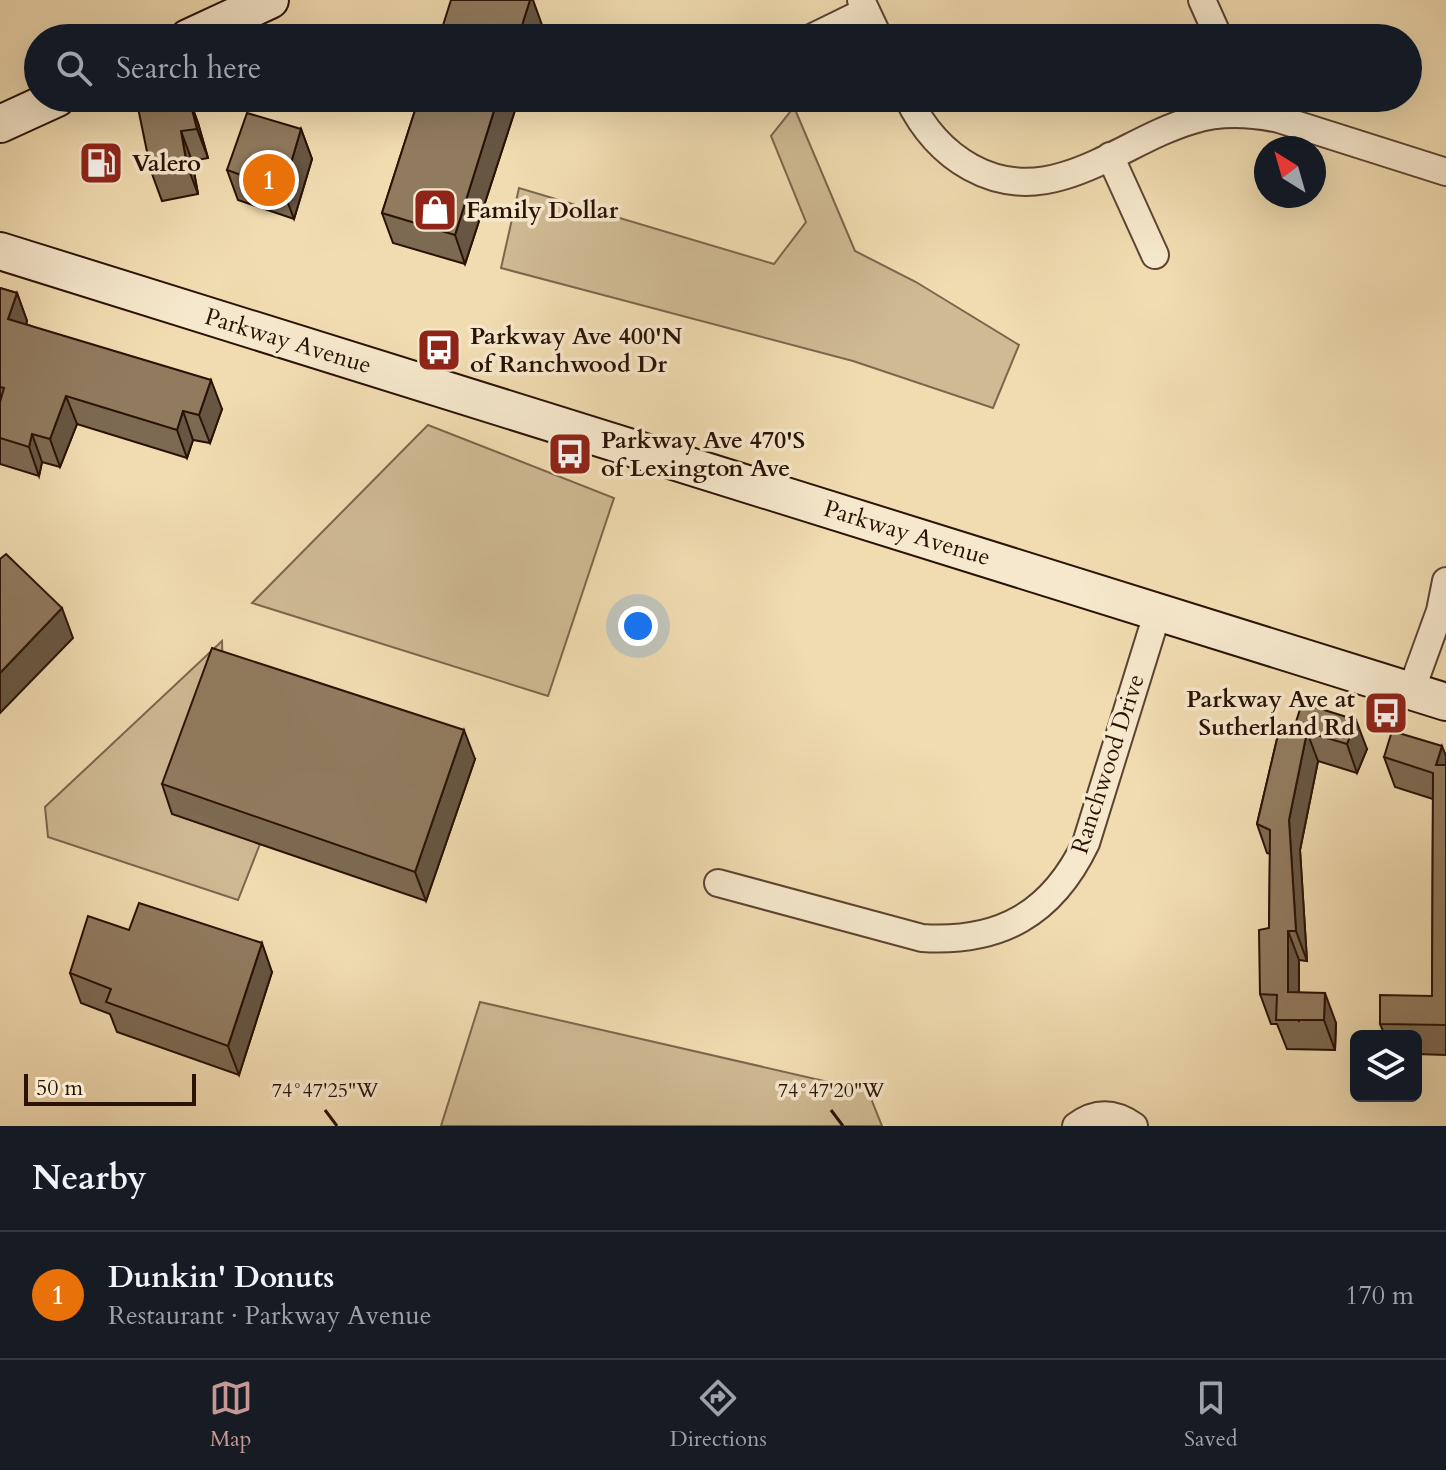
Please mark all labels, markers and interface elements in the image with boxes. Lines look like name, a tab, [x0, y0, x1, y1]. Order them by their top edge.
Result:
search box	[24, 24, 1422, 112]
icon: search	[52, 46, 96, 90]
text: Search here	[116, 48, 261, 89]
north arrow	[1254, 136, 1326, 208]
fuel station icon: Valero	[77, 139, 125, 187]
place label: Valero	[132, 147, 201, 180]
pin: 1	[243, 150, 295, 210]
shop icon: Family Dollar	[411, 186, 459, 234]
place label: Family Dollar	[466, 194, 619, 227]
street label: Parkway Avenue	[201, 300, 375, 382]
place label: Parkway Ave 400'N of Ranchwood Dr	[470, 320, 683, 381]
bus stop icon: Parkway Ave 400'N of Ranchwood Dr	[415, 326, 463, 374]
place label: Parkway Ave 470'S of Lexington Ave	[601, 424, 805, 485]
bus stop icon: Parkway Ave 470'S of Lexington Ave	[546, 430, 594, 478]
street label: Parkway Avenue	[820, 492, 994, 574]
your location	[618, 606, 658, 646]
street label: Ranchwood Drive	[1063, 670, 1153, 858]
place label: Parkway Ave at Sutherland Rd	[1186, 683, 1356, 744]
bus stop icon: Parkway Ave at Sutherland Rd	[1362, 689, 1410, 737]
map controls	[1350, 1030, 1422, 1102]
button: layers	[1350, 1030, 1422, 1102]
scale bar	[24, 1070, 196, 1106]
text: 50 m	[36, 1073, 83, 1103]
text: 74°47'25"W	[272, 1077, 379, 1104]
text: 74°47'20"W	[778, 1077, 885, 1104]
text: Nearby	[32, 1155, 147, 1201]
text: Dunkin' Donuts	[108, 1257, 334, 1298]
text: 1	[51, 1278, 65, 1313]
text: 170 m	[1345, 1278, 1414, 1313]
text: Restaurant · Parkway Avenue	[108, 1298, 432, 1333]
tab: Map	[209, 1376, 253, 1454]
tab: Directions	[670, 1376, 767, 1454]
tab: Saved	[1184, 1376, 1237, 1454]

